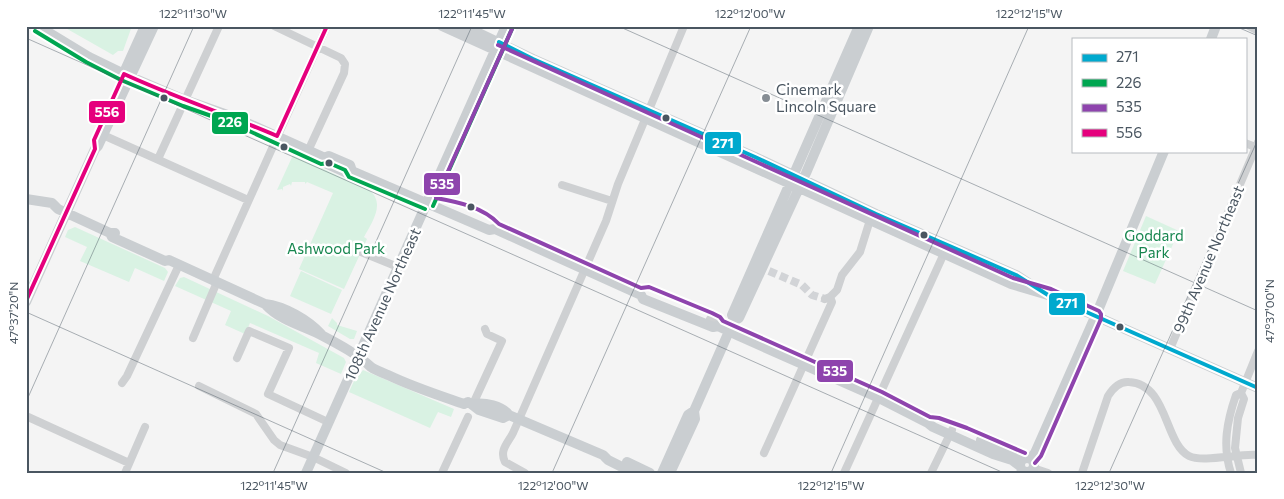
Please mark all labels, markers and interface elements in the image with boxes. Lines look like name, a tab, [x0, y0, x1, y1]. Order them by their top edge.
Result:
text: 122°11'30"W	[159, 6, 227, 20]
text: 122°11'45"W	[438, 6, 506, 20]
text: 122°12'00"W	[715, 6, 785, 20]
text: 122°12'15"W	[995, 6, 1063, 20]
legend	[1072, 38, 1246, 152]
text: 271	[1116, 47, 1139, 65]
text: 226	[1116, 73, 1142, 91]
place label: Cinemark Lincoln Square	[776, 80, 876, 115]
marker: Cinemark Lincoln Square	[760, 92, 772, 104]
unlabelled marker	[159, 93, 169, 103]
text: 535	[1116, 97, 1142, 115]
line badge: 556	[88, 100, 126, 124]
text: 556	[95, 103, 120, 120]
line badge: 226	[211, 111, 249, 135]
text: 226	[218, 113, 243, 130]
unlabelled marker	[661, 113, 671, 123]
text: 556	[1116, 123, 1142, 141]
line badge: 271	[704, 131, 742, 155]
text: 271	[712, 134, 734, 151]
unlabelled marker	[279, 142, 289, 152]
unlabelled marker	[324, 158, 334, 168]
line badge: 535	[423, 172, 461, 196]
text: 535	[430, 175, 454, 192]
street label: 99th Avenue Northeast	[1169, 183, 1247, 335]
unlabelled marker	[466, 202, 476, 212]
street label: 108th Avenue Northeast	[340, 225, 424, 383]
park label: Goddard Park	[1124, 226, 1184, 261]
unlabelled marker	[919, 230, 929, 240]
park label: Ashwood Park	[287, 239, 385, 257]
text: 47°37'00"N	[1262, 279, 1276, 343]
text: 47°37'20"N	[6, 282, 20, 344]
line badge: 271	[1048, 292, 1086, 316]
text: 271	[1056, 294, 1078, 311]
unlabelled marker	[1115, 322, 1125, 332]
line badge: 535	[816, 359, 854, 383]
text: 535	[823, 362, 847, 379]
text: 122°11'45"W	[240, 478, 308, 492]
text: 122°12'00"W	[518, 478, 588, 492]
text: 122°12'15"W	[797, 478, 865, 492]
text: 122°12'30"W	[1075, 478, 1145, 492]

